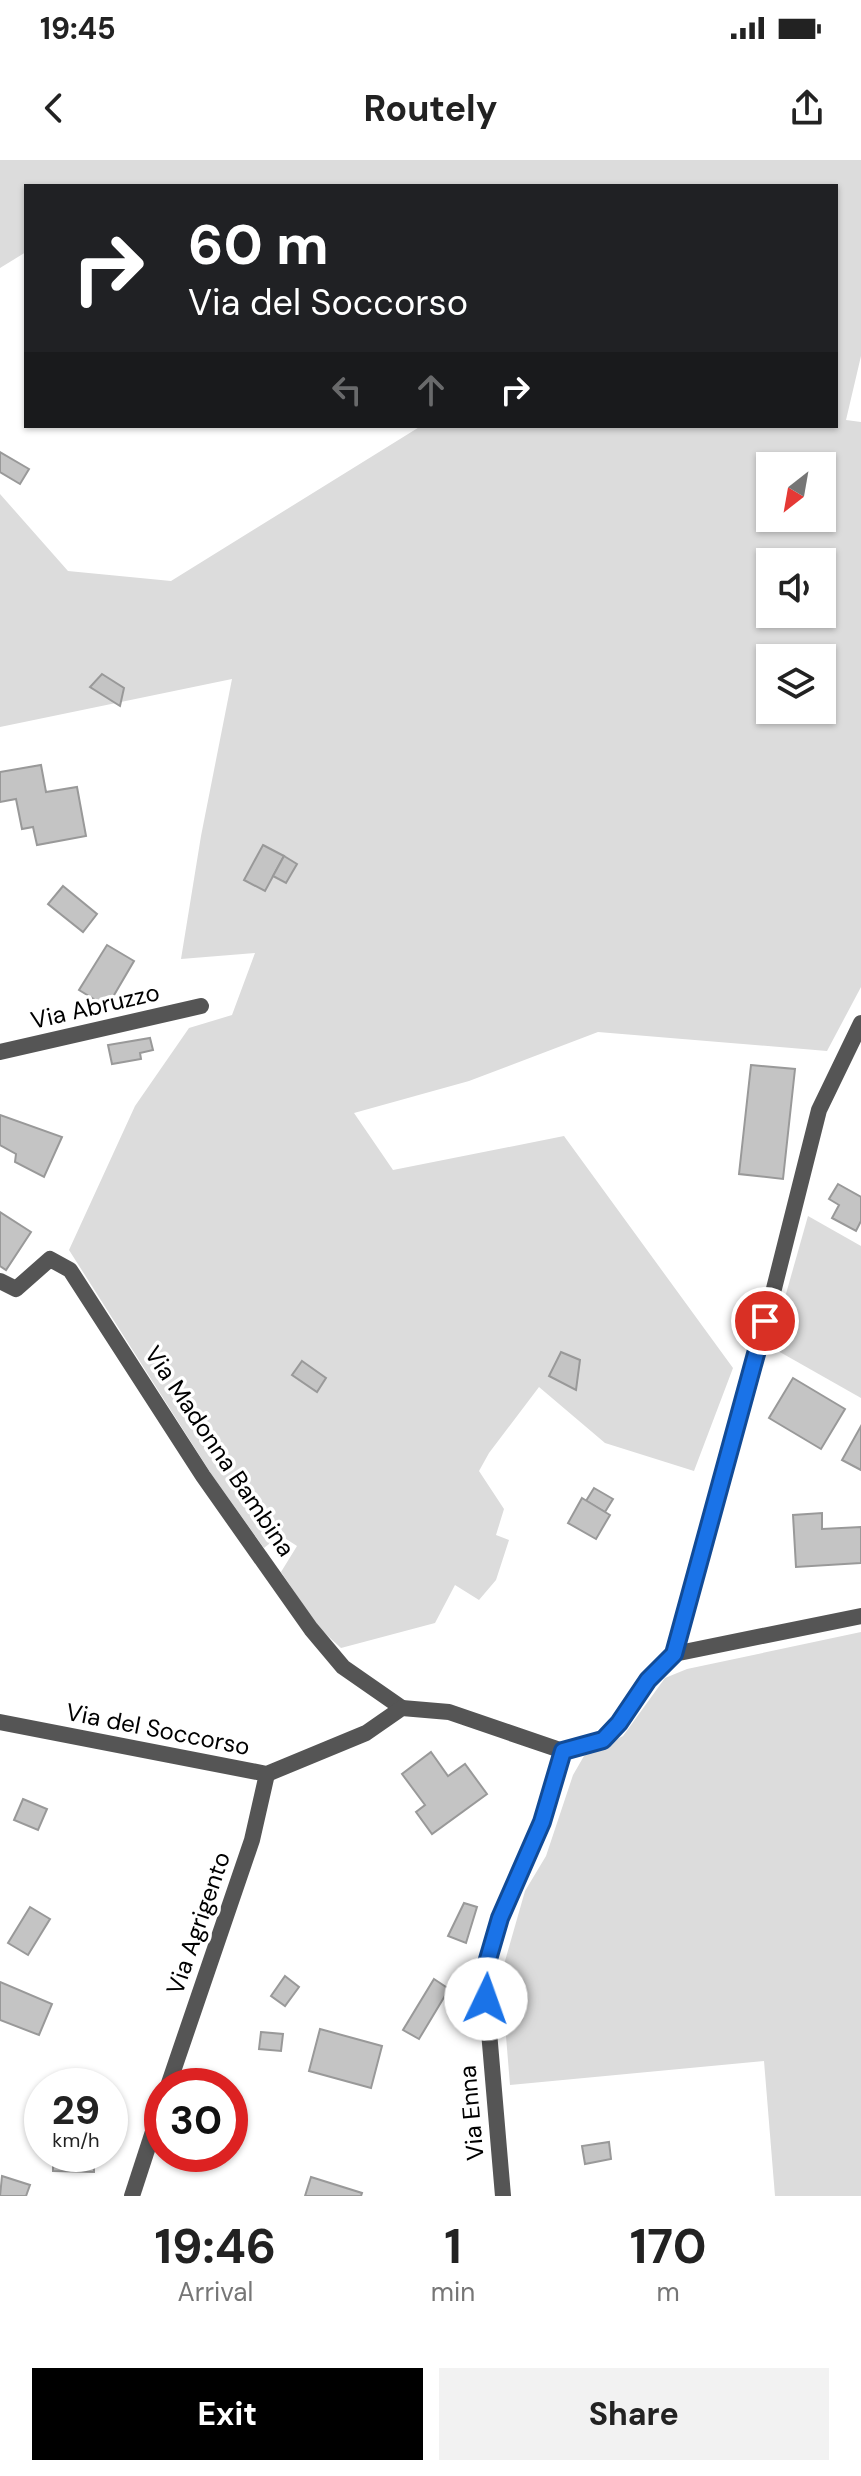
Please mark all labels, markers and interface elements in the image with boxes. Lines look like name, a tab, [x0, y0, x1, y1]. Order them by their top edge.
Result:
text: 19:45	[40, 9, 116, 48]
text: Routely	[364, 85, 497, 132]
icon: back	[32, 86, 76, 130]
icon: share	[785, 86, 829, 130]
text: 60 m	[188, 208, 329, 281]
icon: right	[56, 216, 160, 320]
text: Via del Soccorso	[188, 279, 468, 326]
icon: left	[325, 368, 369, 412]
icon: ahead	[409, 368, 453, 412]
icon: right	[493, 368, 537, 412]
north arrow	[756, 452, 836, 532]
map controls	[756, 452, 836, 724]
button: sound	[756, 548, 836, 628]
button: layers	[756, 644, 836, 724]
street label: Via Abruzzo	[28, 976, 162, 1036]
pin	[731, 1287, 799, 1355]
icon: arrive	[743, 1299, 787, 1343]
street label: Via Madonna Bambina	[138, 1340, 302, 1562]
street label: Via del Soccorso	[63, 1696, 253, 1762]
street label: Via Agrigento	[159, 1848, 237, 1998]
position arrow	[444, 1957, 528, 2041]
street label: Via Enna	[451, 2064, 491, 2162]
speed limit sign: 30	[144, 2068, 248, 2172]
text: 29	[52, 2084, 100, 2136]
text: km/h	[52, 2127, 100, 2153]
text: 19:46	[155, 2215, 276, 2278]
text: 1	[444, 2215, 462, 2278]
text: 170	[630, 2215, 706, 2278]
text: Arrival	[178, 2275, 253, 2309]
text: min	[431, 2275, 475, 2309]
text: m	[656, 2275, 680, 2309]
button: Exit	[32, 2368, 423, 2460]
button: Share	[439, 2368, 829, 2460]

